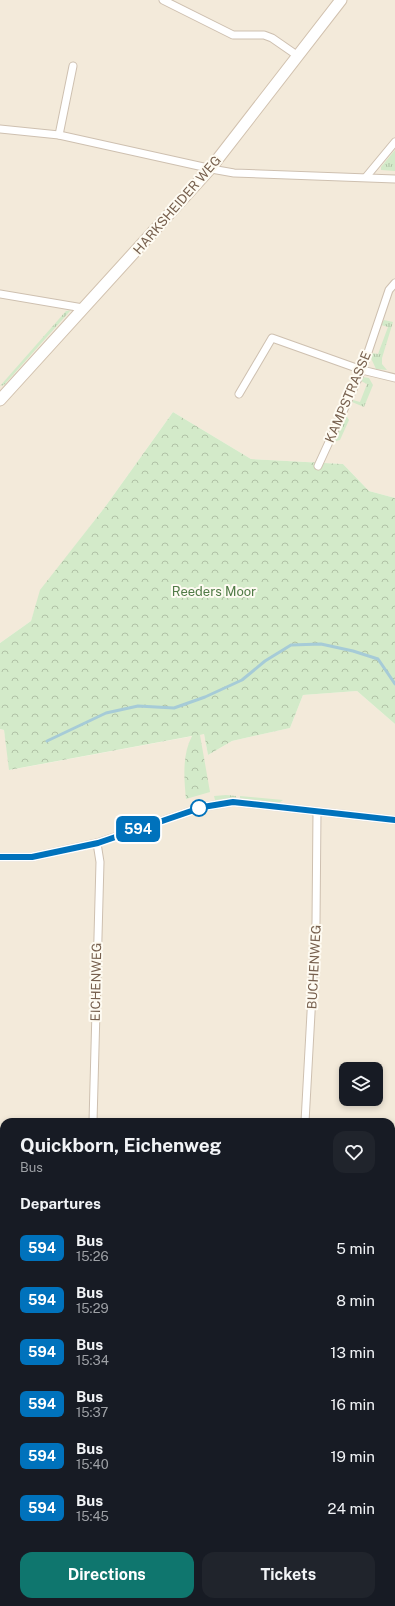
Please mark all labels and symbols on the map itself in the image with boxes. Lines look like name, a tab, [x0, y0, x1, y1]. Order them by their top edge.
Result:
street label: HARKSHEIDER WEG	[130, 153, 224, 257]
street label: KAMPSTRASSE	[322, 349, 374, 445]
park label: Reeders Moor	[172, 584, 256, 599]
unlabelled marker	[190, 799, 208, 817]
line badge: 594	[115, 816, 161, 842]
street label: BUCHENWEG	[304, 924, 324, 1010]
street label: EICHENWEG	[88, 943, 104, 1021]

